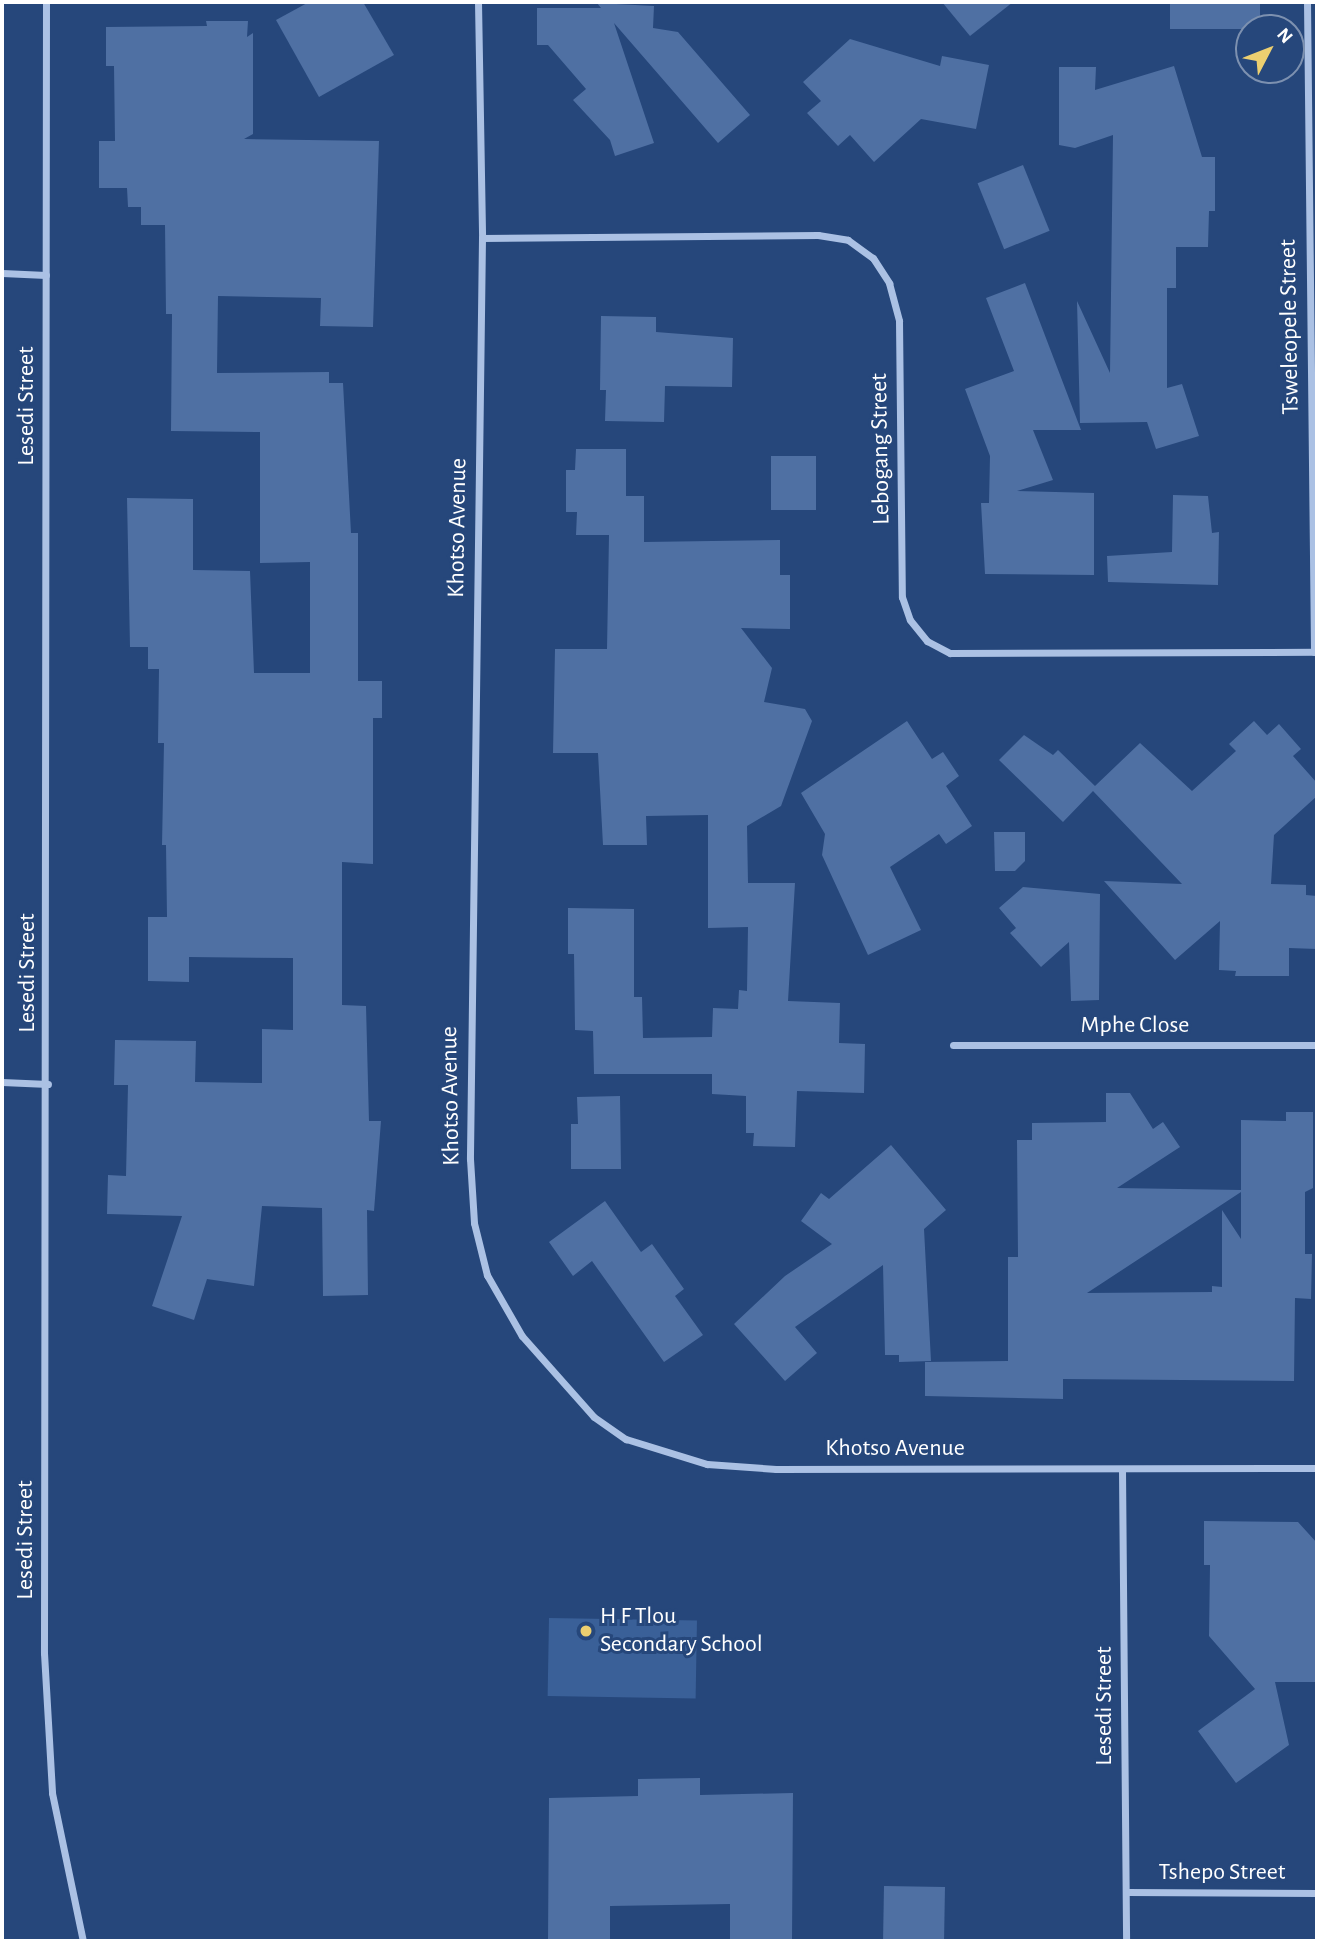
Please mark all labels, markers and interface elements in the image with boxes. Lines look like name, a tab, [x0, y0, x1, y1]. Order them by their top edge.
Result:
north arrow	[1235, 14, 1305, 84]
text: N	[1273, 25, 1296, 47]
street label: Tsweleopele Street	[1274, 239, 1306, 415]
street label: Lesedi Street	[13, 346, 41, 466]
street label: Lebogang Street	[865, 373, 897, 525]
street label: Khotso Avenue	[442, 458, 474, 598]
street label: Lesedi Street	[14, 913, 42, 1033]
street label: Mphe Close	[1081, 1012, 1189, 1040]
street label: Khotso Avenue	[435, 1026, 467, 1166]
street label: Khotso Avenue	[825, 1435, 965, 1463]
street label: Lesedi Street	[12, 1480, 40, 1600]
place label: H F Tlou Secondary School	[600, 1603, 763, 1659]
marker: H F Tlou Secondary School	[578, 1623, 594, 1639]
street label: Lesedi Street	[1091, 1646, 1119, 1766]
street label: Tshepo Street	[1158, 1859, 1286, 1887]

